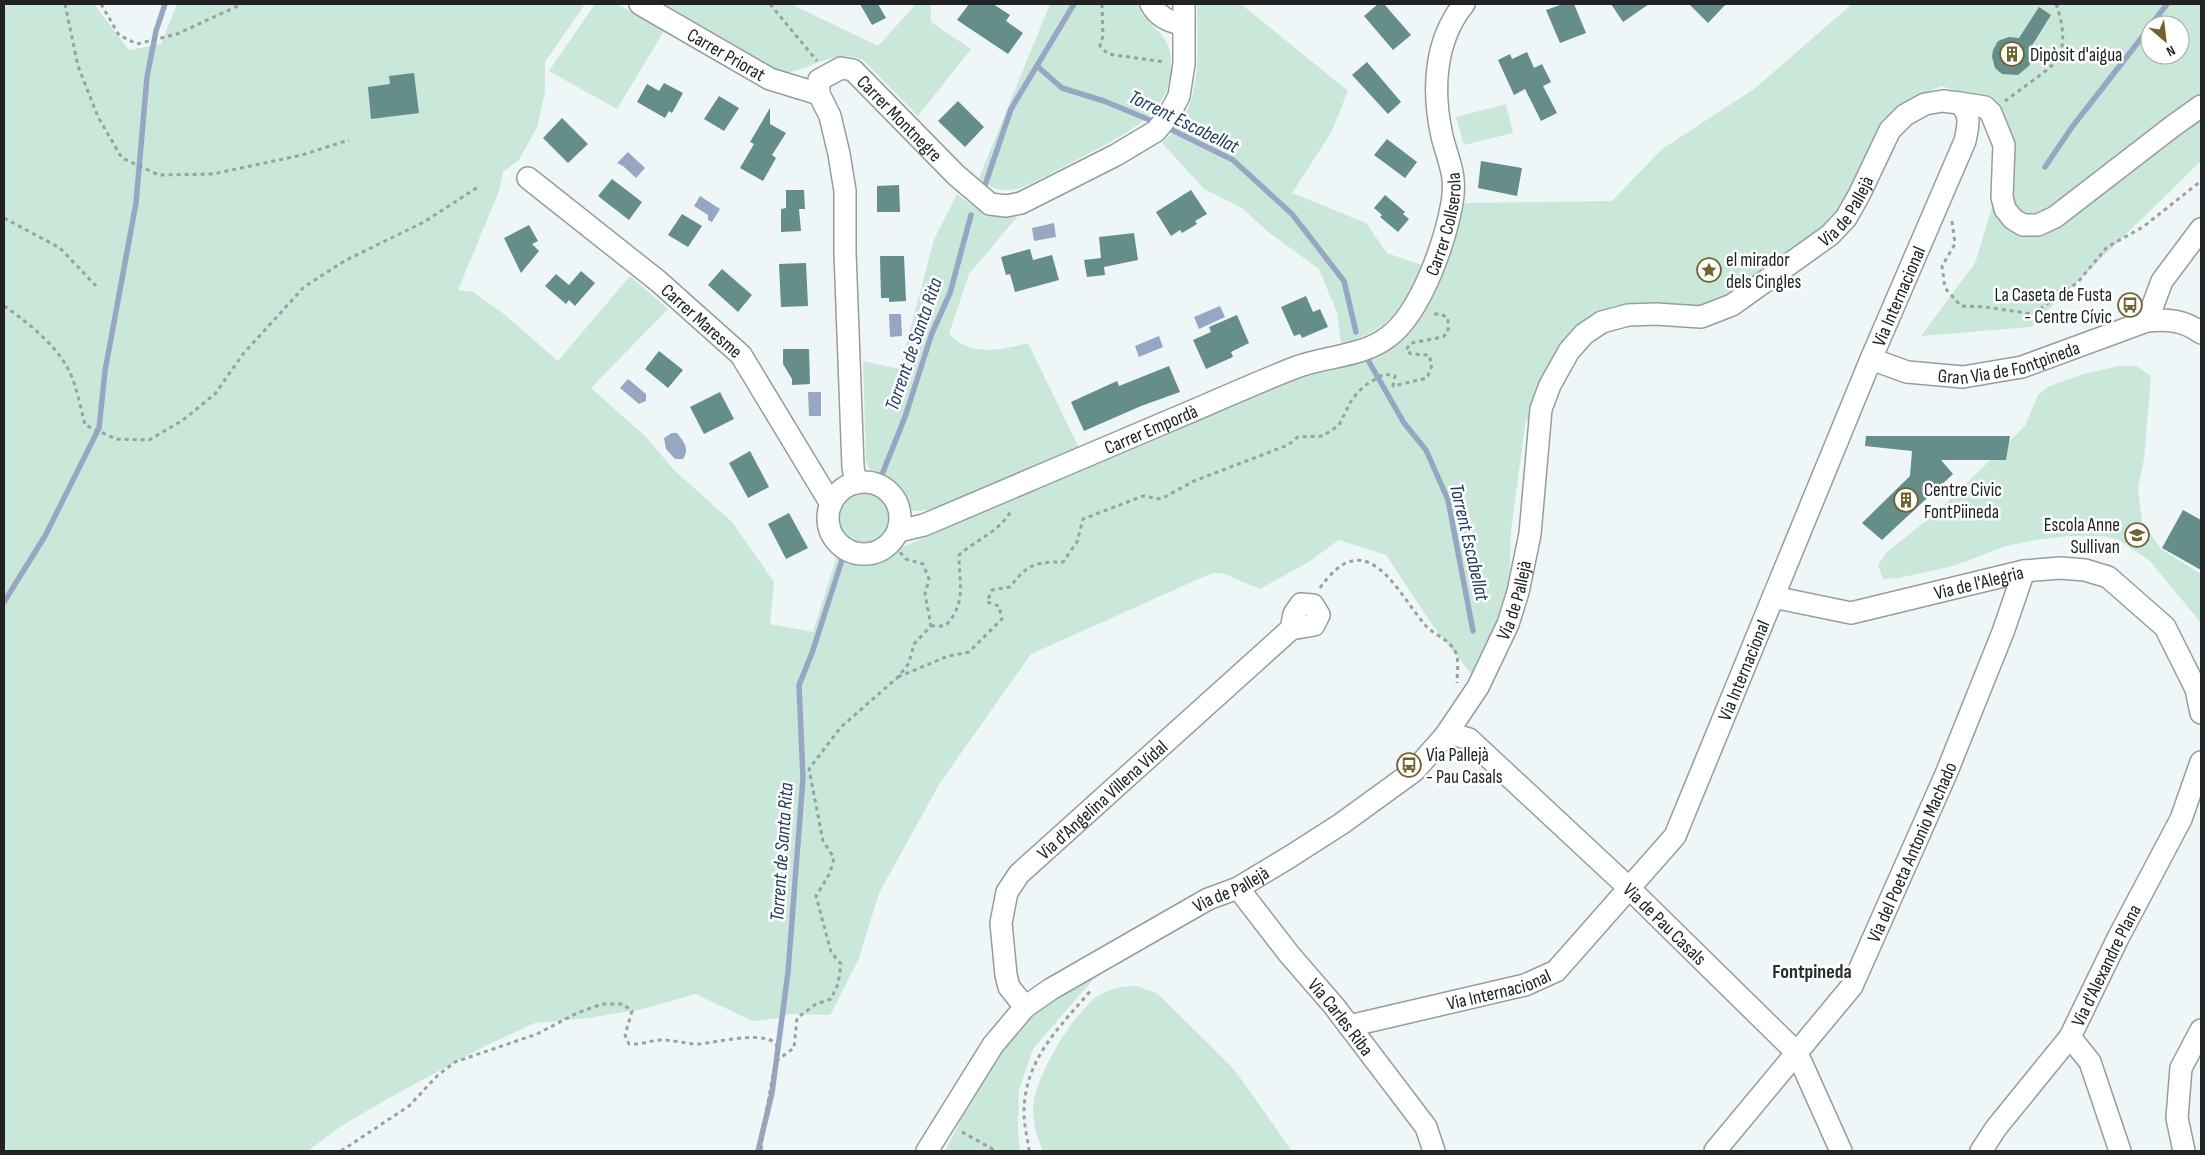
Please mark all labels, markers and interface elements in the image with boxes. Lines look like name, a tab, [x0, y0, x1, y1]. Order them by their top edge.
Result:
north arrow	[2140, 15, 2190, 65]
street label: Carrer Priorat	[683, 24, 769, 87]
building icon: Dipòsit d'aigua	[1999, 41, 2025, 67]
text: N	[2164, 42, 2178, 60]
place label: Dipòsit d'aigua	[2030, 44, 2122, 67]
street label: Carrer Montnegre	[851, 71, 947, 167]
water label: Torrent Escabellat	[1125, 85, 1243, 159]
street label: Carrer Collserola	[1421, 171, 1466, 280]
street label: Via de Pallejà	[1815, 173, 1879, 252]
street label: Via Internacional	[1868, 243, 1931, 350]
place label: el mirador dels Cingles	[1726, 249, 1802, 294]
place icon: el mirador dels Cingles	[1696, 257, 1722, 283]
water label: Torrent de Santa Rita	[880, 275, 948, 414]
street label: Carrer Maresme	[656, 279, 747, 364]
place label: La Caseta de Fusta - Centre Cívic	[1994, 284, 2112, 329]
bus stop icon: La Caseta de Fusta - Centre Cívic	[2117, 292, 2143, 318]
street label: Gran Via de Fontpineda	[1937, 337, 2083, 390]
street label: Carrer Empordà	[1101, 400, 1201, 460]
place label: Centre Civic FontPiineda	[1924, 479, 2002, 524]
water label: Torrent Escabellat	[1444, 481, 1494, 604]
building icon: Centre Civic FontPiineda	[1893, 487, 1919, 513]
place label: Escola Anne Sullivan	[2044, 514, 2120, 559]
school or university icon: Escola Anne Sullivan	[2124, 522, 2150, 548]
street label: Via de Pallejà	[1492, 559, 1537, 644]
street label: Via de l'Alegria	[1932, 562, 2026, 605]
street label: Via Internacional	[1714, 617, 1775, 725]
street label: Via d'Angelina Villena Vidal	[1033, 736, 1173, 865]
place label: Via Pallejà - Pau Casals	[1426, 744, 1503, 789]
bus stop icon: Via Pallejà - Pau Casals	[1396, 752, 1422, 778]
street label: Via del Poeta Antonio Machado	[1863, 759, 1963, 946]
water label: Torrent de Santa Rita	[765, 782, 799, 922]
street label: Via de Pallejà	[1189, 862, 1274, 918]
street label: Via de Pau Casals	[1618, 879, 1711, 971]
street label: Via d'Alexandre Plana	[2067, 901, 2147, 1030]
district label: Fontpineda	[1772, 960, 1852, 984]
street label: Via Internacional	[1445, 965, 1555, 1016]
street label: Via Carles Riba	[1302, 974, 1378, 1061]

